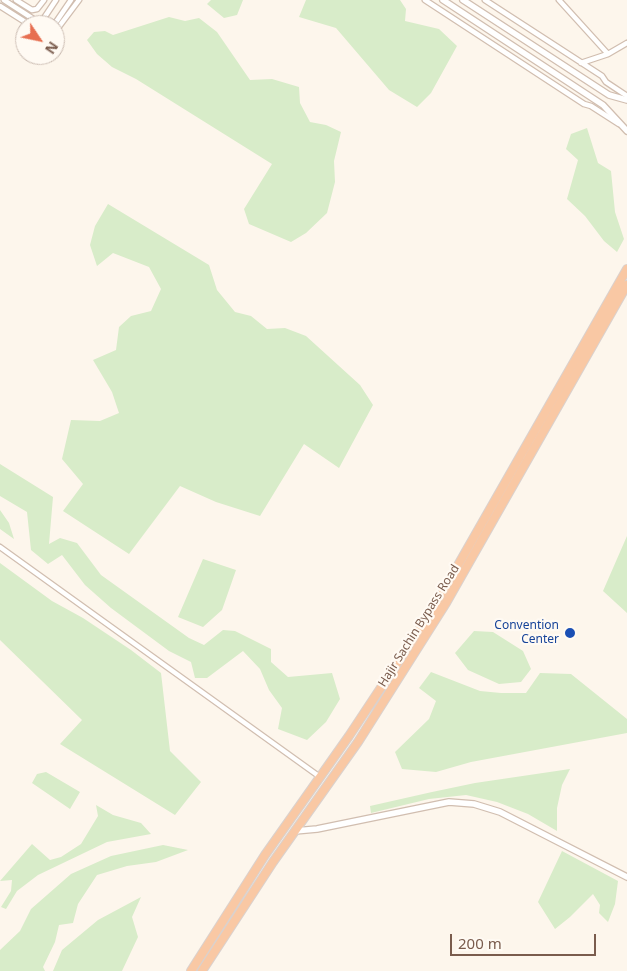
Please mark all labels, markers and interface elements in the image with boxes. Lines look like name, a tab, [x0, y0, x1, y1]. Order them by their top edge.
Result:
north arrow	[15, 15, 65, 65]
text: N	[41, 38, 63, 58]
street label: Hajir Sachin Bypass Road	[375, 562, 463, 690]
place label: Convention Center	[494, 619, 559, 647]
marker: Convention Center	[563, 626, 577, 640]
scale bar	[452, 924, 598, 956]
text: 200 m	[458, 933, 502, 953]

